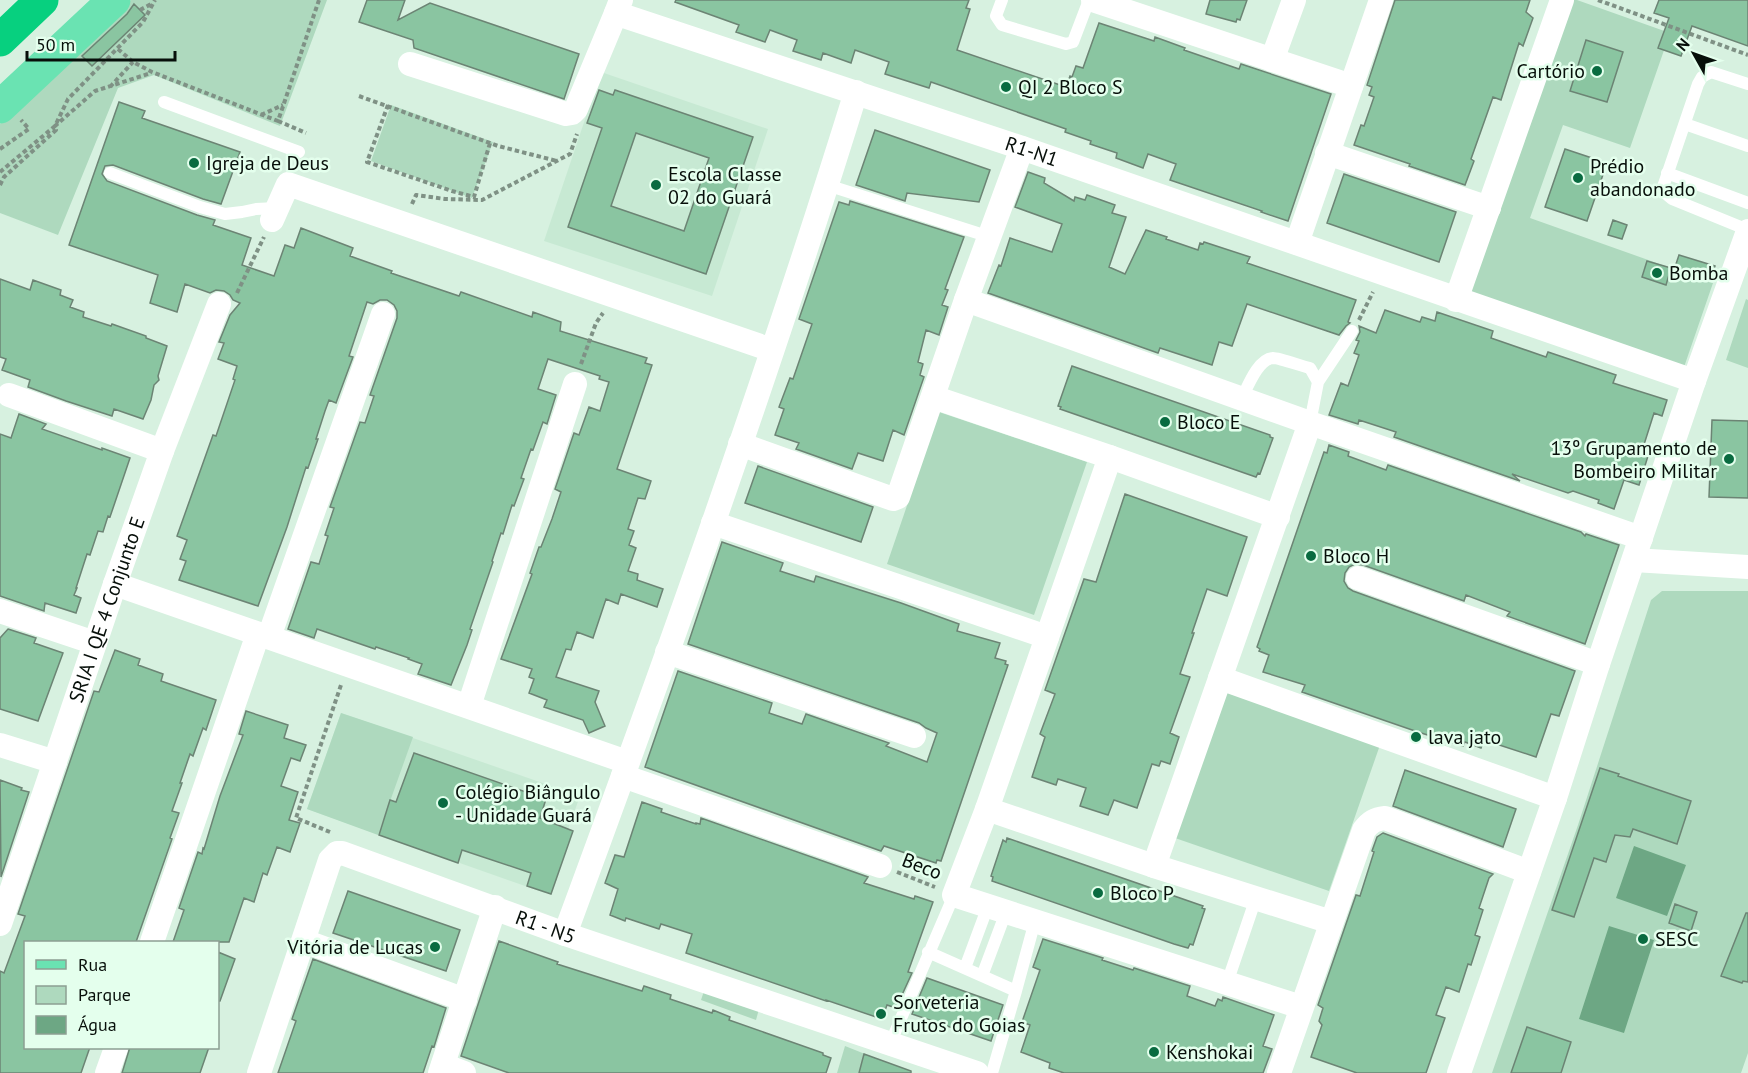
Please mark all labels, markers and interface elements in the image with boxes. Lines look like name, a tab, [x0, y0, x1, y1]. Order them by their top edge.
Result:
scale bar	[27, 24, 176, 62]
north arrow	[1664, 24, 1724, 84]
text: 50 m	[36, 33, 75, 56]
text: N	[1671, 34, 1694, 55]
place label: Cartório	[1516, 58, 1585, 84]
marker: Cartório	[1590, 64, 1604, 78]
place label: QI 2 Bloco S	[1018, 74, 1123, 100]
marker: QI 2 Bloco S	[999, 80, 1013, 94]
street label: R1-N1	[1002, 130, 1062, 173]
place label: Igreja de Deus	[206, 150, 329, 176]
place label: Prédio abandonado	[1590, 153, 1695, 202]
marker: Igreja de Deus	[187, 156, 201, 170]
place label: Escola Classe 02 do Guará	[668, 161, 782, 210]
marker: Prédio abandonado	[1571, 171, 1585, 185]
marker: Escola Classe 02 do Guará	[649, 178, 663, 192]
place label: Bomba	[1669, 260, 1728, 286]
marker: Bomba	[1650, 266, 1664, 280]
place label: Bloco E	[1177, 409, 1241, 435]
marker: Bloco E	[1158, 415, 1172, 429]
place label: 13º Grupamento de Bombeiro Militar	[1550, 435, 1717, 484]
marker: 13º Grupamento de Bombeiro Militar	[1722, 452, 1736, 466]
street label: SRIA I QE 4 Conjunto E	[63, 513, 151, 706]
place label: Bloco H	[1323, 543, 1389, 569]
marker: Bloco H	[1304, 549, 1318, 563]
place label: lava jato	[1428, 724, 1501, 750]
marker: lava jato	[1409, 730, 1423, 744]
place label: Colégio Biângulo - Unidade Guará	[455, 779, 600, 828]
marker: Colégio Biângulo - Unidade Guará	[436, 796, 450, 810]
street label: Beco	[898, 847, 946, 885]
place label: Bloco P	[1110, 880, 1174, 906]
marker: Bloco P	[1091, 886, 1105, 900]
street label: R1 - N5	[512, 904, 579, 950]
place label: SESC	[1655, 926, 1698, 952]
marker: SESC	[1636, 932, 1650, 946]
place label: Vitória de Lucas	[286, 934, 423, 960]
marker: Vitória de Lucas	[428, 940, 442, 954]
legend	[24, 941, 219, 1049]
text: Rua	[78, 953, 107, 976]
text: Parque	[78, 983, 131, 1006]
place label: Sorveteria Frutos do Goias	[893, 989, 1025, 1038]
marker: Sorveteria Frutos do Goias	[874, 1007, 888, 1021]
text: Água	[78, 1013, 117, 1036]
place label: Kenshokai	[1166, 1039, 1253, 1065]
marker: Kenshokai	[1147, 1045, 1161, 1059]

